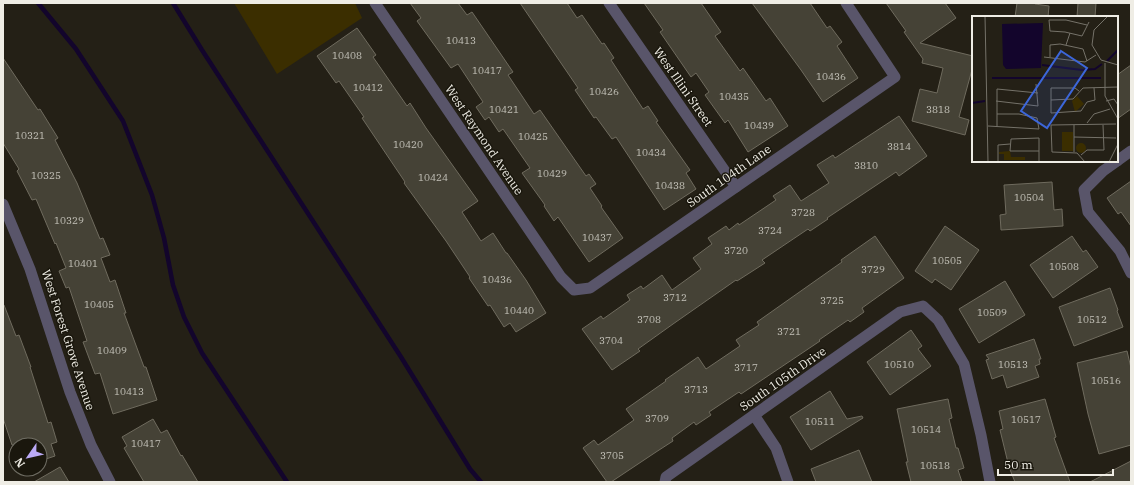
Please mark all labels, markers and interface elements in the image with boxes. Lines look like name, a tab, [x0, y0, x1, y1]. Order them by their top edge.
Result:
inset map	[972, 16, 1118, 162]
house number: 10413	[446, 34, 476, 47]
street label: West Illini Street	[650, 44, 716, 129]
house number: 10408	[332, 49, 362, 62]
house number: 10417	[472, 64, 502, 77]
house number: 10436	[816, 70, 846, 83]
house number: 10412	[353, 81, 383, 94]
street label: West Raymond Avenue	[442, 82, 527, 198]
house number: 10426	[589, 85, 619, 98]
house number: 10435	[719, 90, 749, 103]
house number: 10421	[489, 103, 519, 116]
house number: 3818	[926, 103, 950, 116]
house number: 10439	[744, 119, 774, 132]
house number: 10321	[15, 129, 45, 142]
house number: 10425	[518, 130, 548, 143]
house number: 10420	[393, 138, 423, 151]
house number: 3814	[887, 140, 911, 153]
street label: South 104th Lane	[684, 141, 774, 210]
house number: 10434	[636, 146, 666, 159]
house number: 3810	[854, 159, 878, 172]
house number: 10429	[537, 167, 567, 180]
house number: 10325	[31, 169, 61, 182]
house number: 10424	[418, 171, 448, 184]
house number: 10438	[655, 179, 685, 192]
house number: 10504	[1014, 191, 1044, 204]
house number: 3728	[791, 206, 815, 219]
house number: 10329	[54, 214, 84, 227]
house number: 3724	[758, 224, 782, 237]
house number: 10437	[582, 231, 612, 244]
house number: 3720	[724, 244, 748, 257]
house number: 10505	[932, 254, 962, 267]
house number: 10401	[68, 257, 98, 270]
house number: 10508	[1049, 260, 1079, 273]
house number: 3729	[861, 263, 885, 276]
street label: West Forest Grove Avenue	[39, 268, 98, 412]
house number: 10436	[482, 273, 512, 286]
house number: 3712	[663, 291, 687, 304]
house number: 3725	[820, 294, 844, 307]
house number: 10405	[84, 298, 114, 311]
house number: 10440	[504, 304, 534, 317]
house number: 10509	[977, 306, 1007, 319]
house number: 3708	[637, 313, 661, 326]
house number: 10512	[1077, 313, 1107, 326]
house number: 3721	[777, 325, 801, 338]
house number: 3704	[599, 334, 623, 347]
street label: South 105th Drive	[737, 343, 829, 414]
house number: 10409	[97, 344, 127, 357]
house number: 10510	[884, 358, 914, 371]
house number: 10513	[998, 358, 1028, 371]
house number: 3717	[734, 361, 758, 374]
house number: 10516	[1091, 374, 1121, 387]
house number: 3713	[684, 383, 708, 396]
house number: 10413	[114, 385, 144, 398]
house number: 3709	[645, 412, 669, 425]
house number: 10517	[1011, 413, 1041, 426]
house number: 10511	[805, 415, 835, 428]
house number: 10514	[911, 423, 941, 436]
north arrow	[8, 437, 48, 477]
house number: 10417	[131, 437, 161, 450]
house number: 3705	[600, 449, 624, 462]
scale bar	[998, 451, 1113, 477]
text: N	[11, 455, 28, 470]
text: 50 m	[1004, 457, 1033, 472]
house number: 10518	[920, 459, 950, 472]

